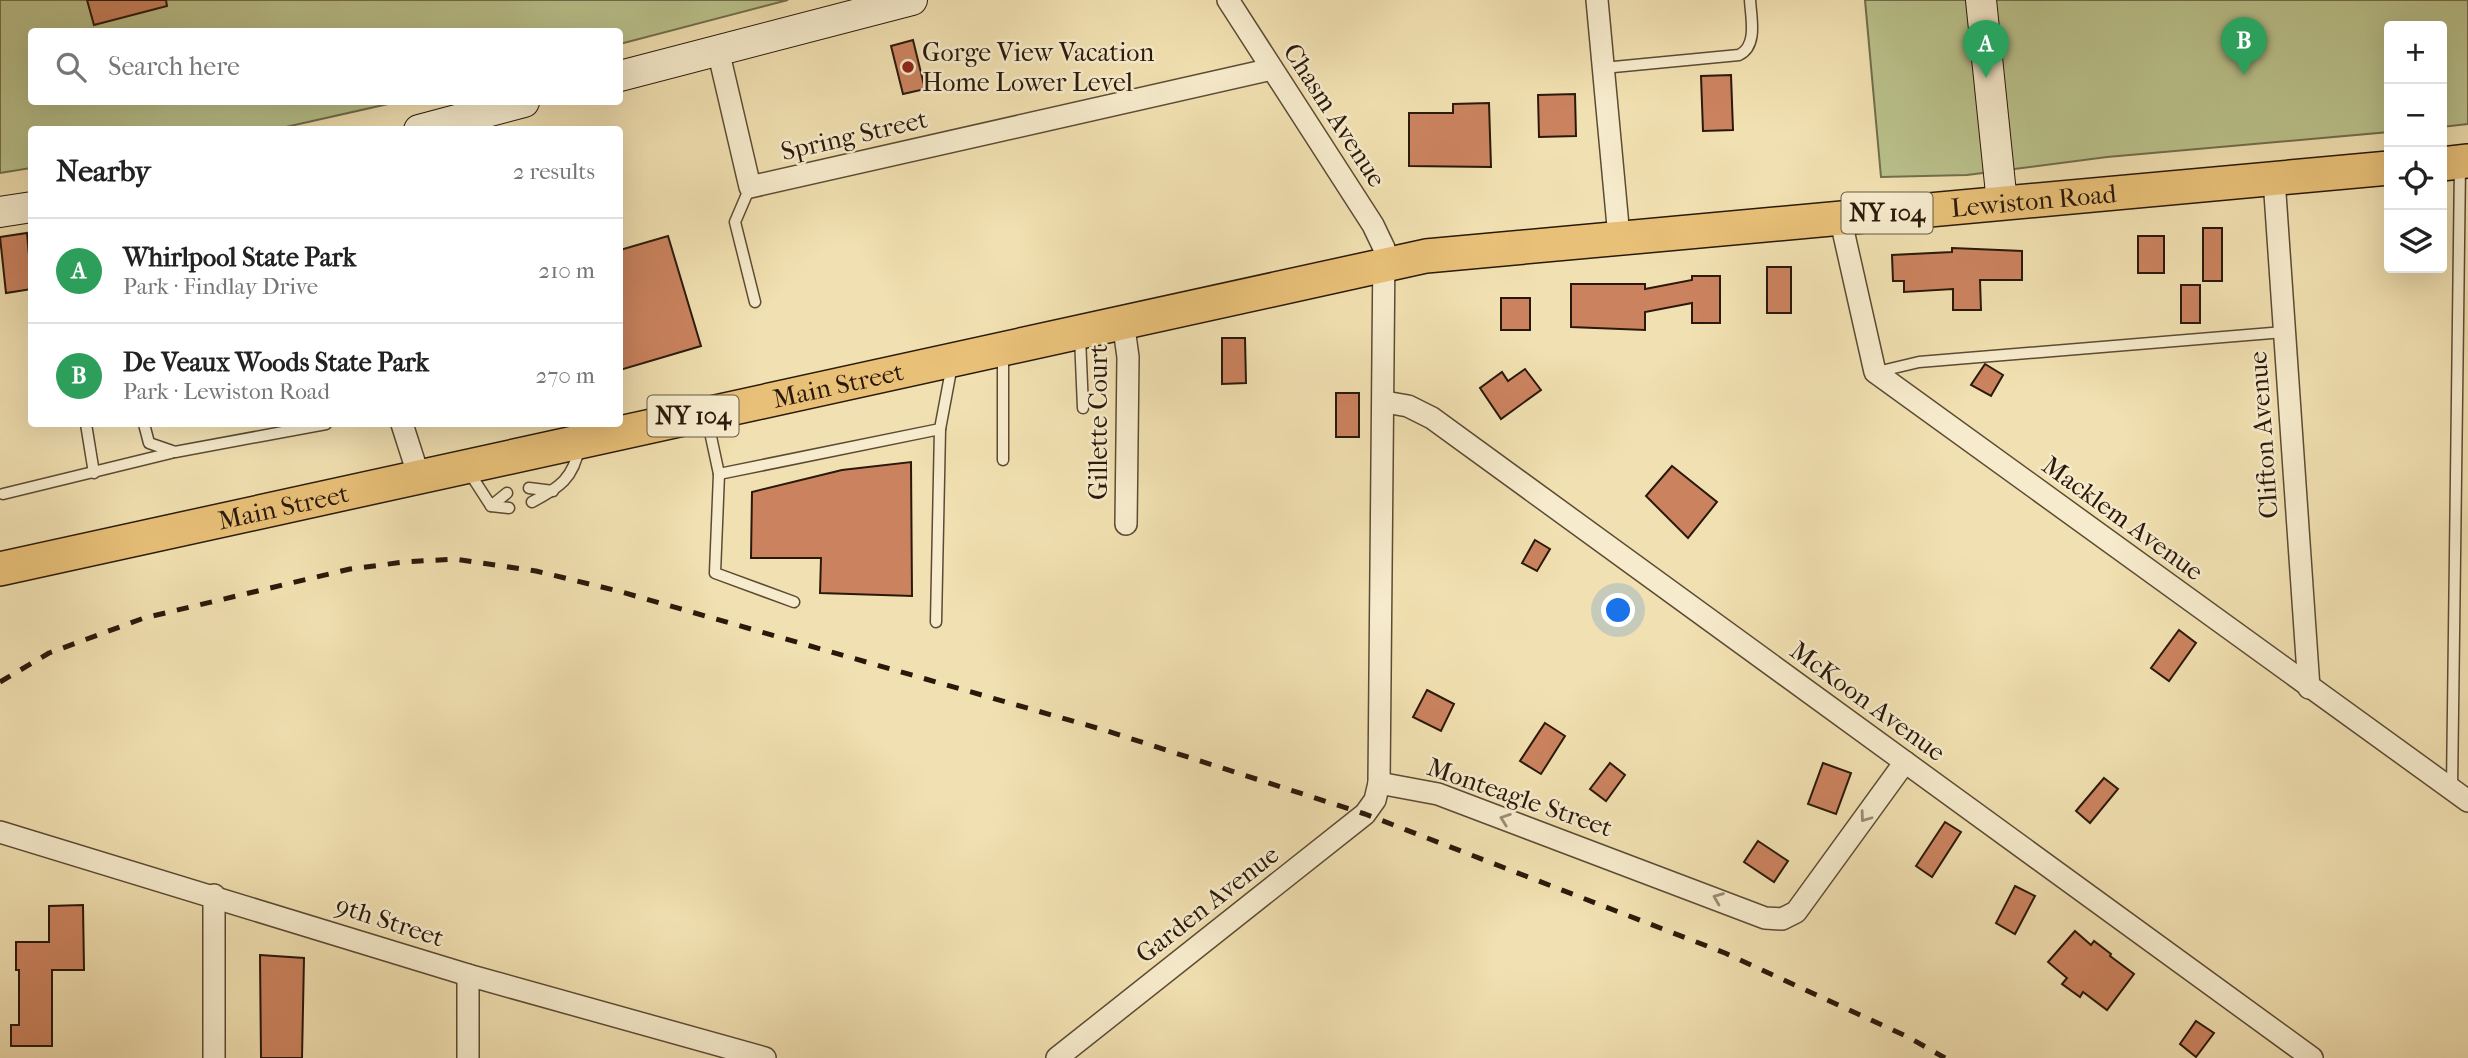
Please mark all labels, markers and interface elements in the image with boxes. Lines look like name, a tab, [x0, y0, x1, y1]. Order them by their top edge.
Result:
pin: B	[2221, 17, 2267, 75]
pin: A	[1963, 20, 2009, 78]
map controls	[2384, 21, 2447, 273]
button: +	[2384, 21, 2447, 84]
search box	[28, 28, 623, 105]
place label: Gorge View Vacation Home Lower Level	[922, 37, 1154, 98]
street label: Chasm Avenue	[1277, 38, 1393, 193]
icon: search	[52, 48, 90, 86]
text: Search here	[108, 51, 240, 82]
marker: Gorge View Vacation Home Lower Level	[900, 59, 916, 75]
button: −	[2384, 84, 2447, 147]
street label: Spring Street	[778, 103, 931, 167]
button: locate	[2384, 147, 2447, 210]
text: Nearby	[56, 154, 151, 189]
text: 2 results	[513, 158, 595, 185]
street label: Lewiston Road	[1949, 178, 2118, 224]
road number: NY 104	[1842, 192, 1932, 233]
button: layers	[2384, 210, 2447, 273]
text: Whirlpool State Park	[123, 242, 356, 273]
text: A	[72, 257, 86, 284]
text: 210 m	[538, 257, 595, 284]
text: Park · Findlay Drive	[123, 273, 318, 300]
street label: Gillette Court	[1083, 343, 1114, 500]
text: De Veaux Woods State Park	[123, 347, 429, 378]
street label: Clifton Avenue	[2242, 350, 2285, 520]
street label: Main Street	[770, 356, 907, 415]
text: B	[72, 362, 86, 389]
text: 270 m	[535, 362, 595, 389]
text: Park · Lewiston Road	[123, 378, 330, 405]
road number: NY 104	[648, 396, 738, 436]
street label: Macklem Avenue	[2036, 450, 2209, 587]
street label: Main Street	[215, 478, 352, 537]
your location	[1601, 593, 1635, 627]
street label: McKoon Avenue	[1784, 635, 1951, 768]
street label: Monteagle Street	[1423, 751, 1617, 844]
one-way arrow	[1861, 809, 1873, 822]
one-way arrow	[1499, 813, 1511, 827]
street label: Garden Avenue	[1130, 839, 1285, 970]
street label: 9th Street	[332, 889, 448, 954]
one-way arrow	[1712, 893, 1724, 907]

